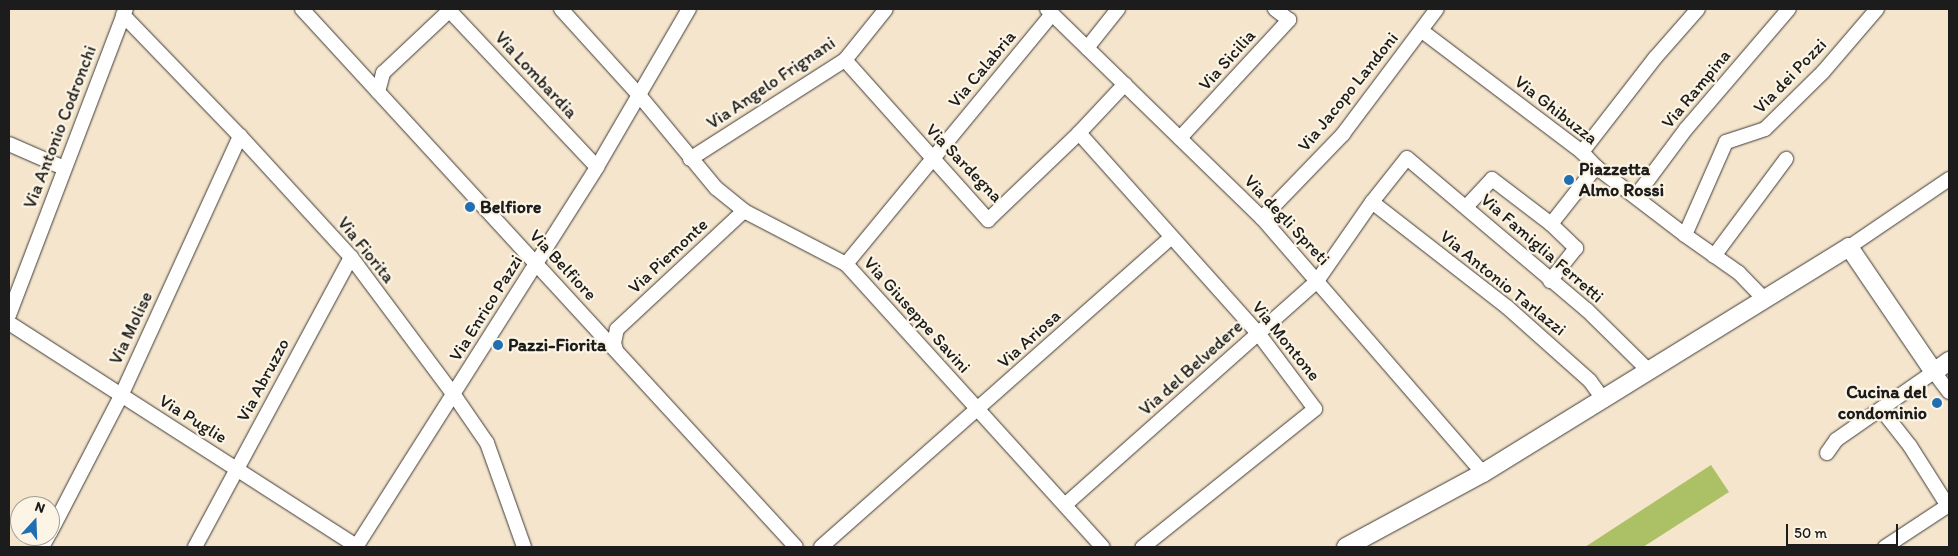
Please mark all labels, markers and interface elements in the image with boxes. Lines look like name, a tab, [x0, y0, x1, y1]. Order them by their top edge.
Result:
street label: Via Sicilia	[1194, 25, 1260, 95]
street label: Via Calabria	[944, 26, 1020, 112]
street label: Via Lombardia	[490, 27, 582, 123]
street label: Via Jacopo Landoni	[1293, 28, 1403, 156]
street label: Via Angelo Frignani	[703, 32, 839, 134]
street label: Via dei Pozzi	[1749, 34, 1831, 118]
street label: Via Antonio Codronchi	[19, 42, 101, 212]
street label: Via Rampina	[1657, 45, 1735, 133]
street label: Via Ghibuzza	[1510, 71, 1602, 149]
street label: Via Sardegna	[921, 119, 1007, 207]
place label: Piazzetta Almo Rossi	[1579, 159, 1664, 202]
street label: Via degli Spreti	[1240, 170, 1334, 270]
marker: Piazzetta Almo Rossi	[1563, 174, 1575, 186]
street label: Via Famiglia Ferretti	[1476, 189, 1608, 307]
place label: Belfiore	[480, 196, 541, 218]
marker: Belfiore	[464, 201, 476, 213]
street label: Via Fiorita	[333, 213, 399, 287]
street label: Via Piemonte	[624, 214, 712, 298]
street label: Via Belfiore	[525, 225, 601, 305]
street label: Via Antonio Tarlazzi	[1436, 226, 1570, 340]
street label: Via Enrico Pazzi	[445, 251, 527, 365]
street label: Via Giuseppe Savini	[859, 252, 975, 378]
street label: Via Molise	[105, 288, 157, 368]
street label: Via Montone	[1247, 297, 1325, 385]
street label: Via Ariosa	[993, 305, 1065, 373]
street label: Via del Belvedere	[1135, 316, 1247, 420]
street label: Via Abruzzo	[232, 334, 294, 426]
place label: Pazzi-Fiorita	[508, 334, 606, 356]
marker: Pazzi-Fiorita	[492, 339, 504, 351]
place label: Cucina del condominio	[1838, 382, 1927, 424]
street label: Via Puglie	[155, 390, 231, 448]
marker: Cucina del condominio	[1931, 397, 1943, 409]
north arrow	[10, 496, 60, 546]
text: N	[33, 498, 47, 517]
scale bar	[1788, 514, 1900, 546]
text: 50 m	[1794, 524, 1827, 542]

